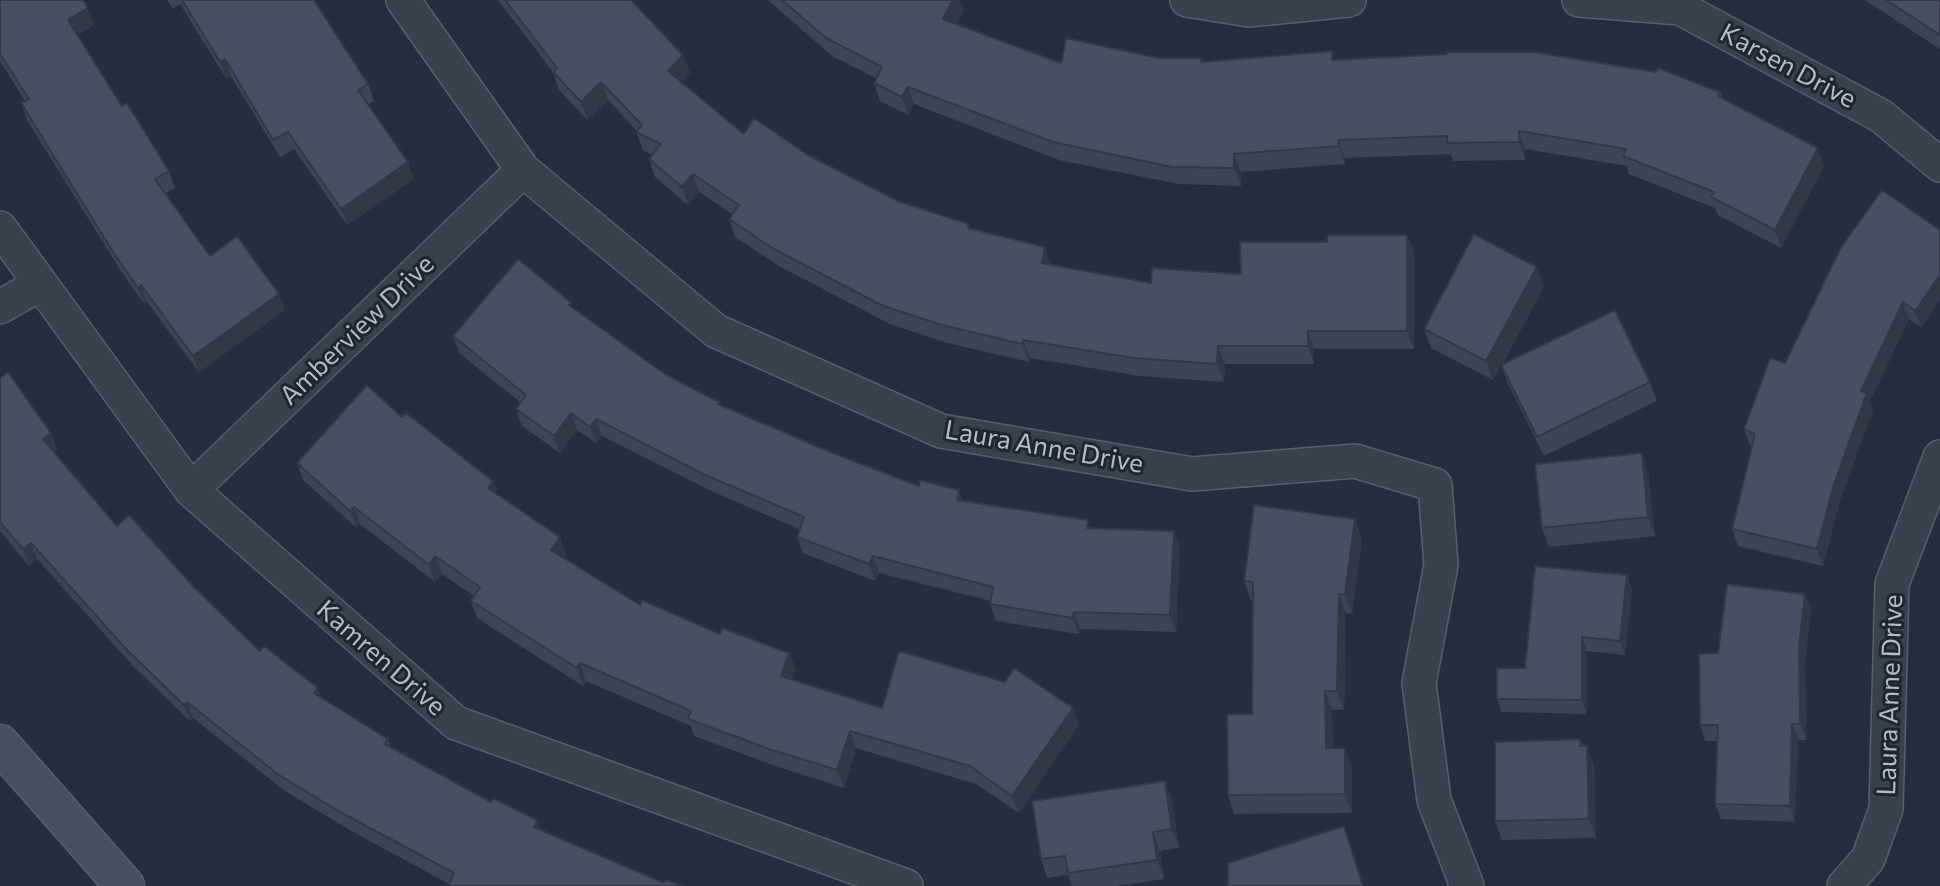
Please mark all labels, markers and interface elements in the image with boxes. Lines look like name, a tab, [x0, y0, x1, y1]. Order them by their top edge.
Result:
street label: Karsen Drive	[1715, 17, 1861, 115]
street label: Amberview Drive	[273, 249, 441, 411]
street label: Laura Anne Drive	[942, 414, 1146, 480]
street label: Kamren Drive	[310, 594, 452, 722]
street label: Laura Anne Drive	[1871, 594, 1909, 796]

